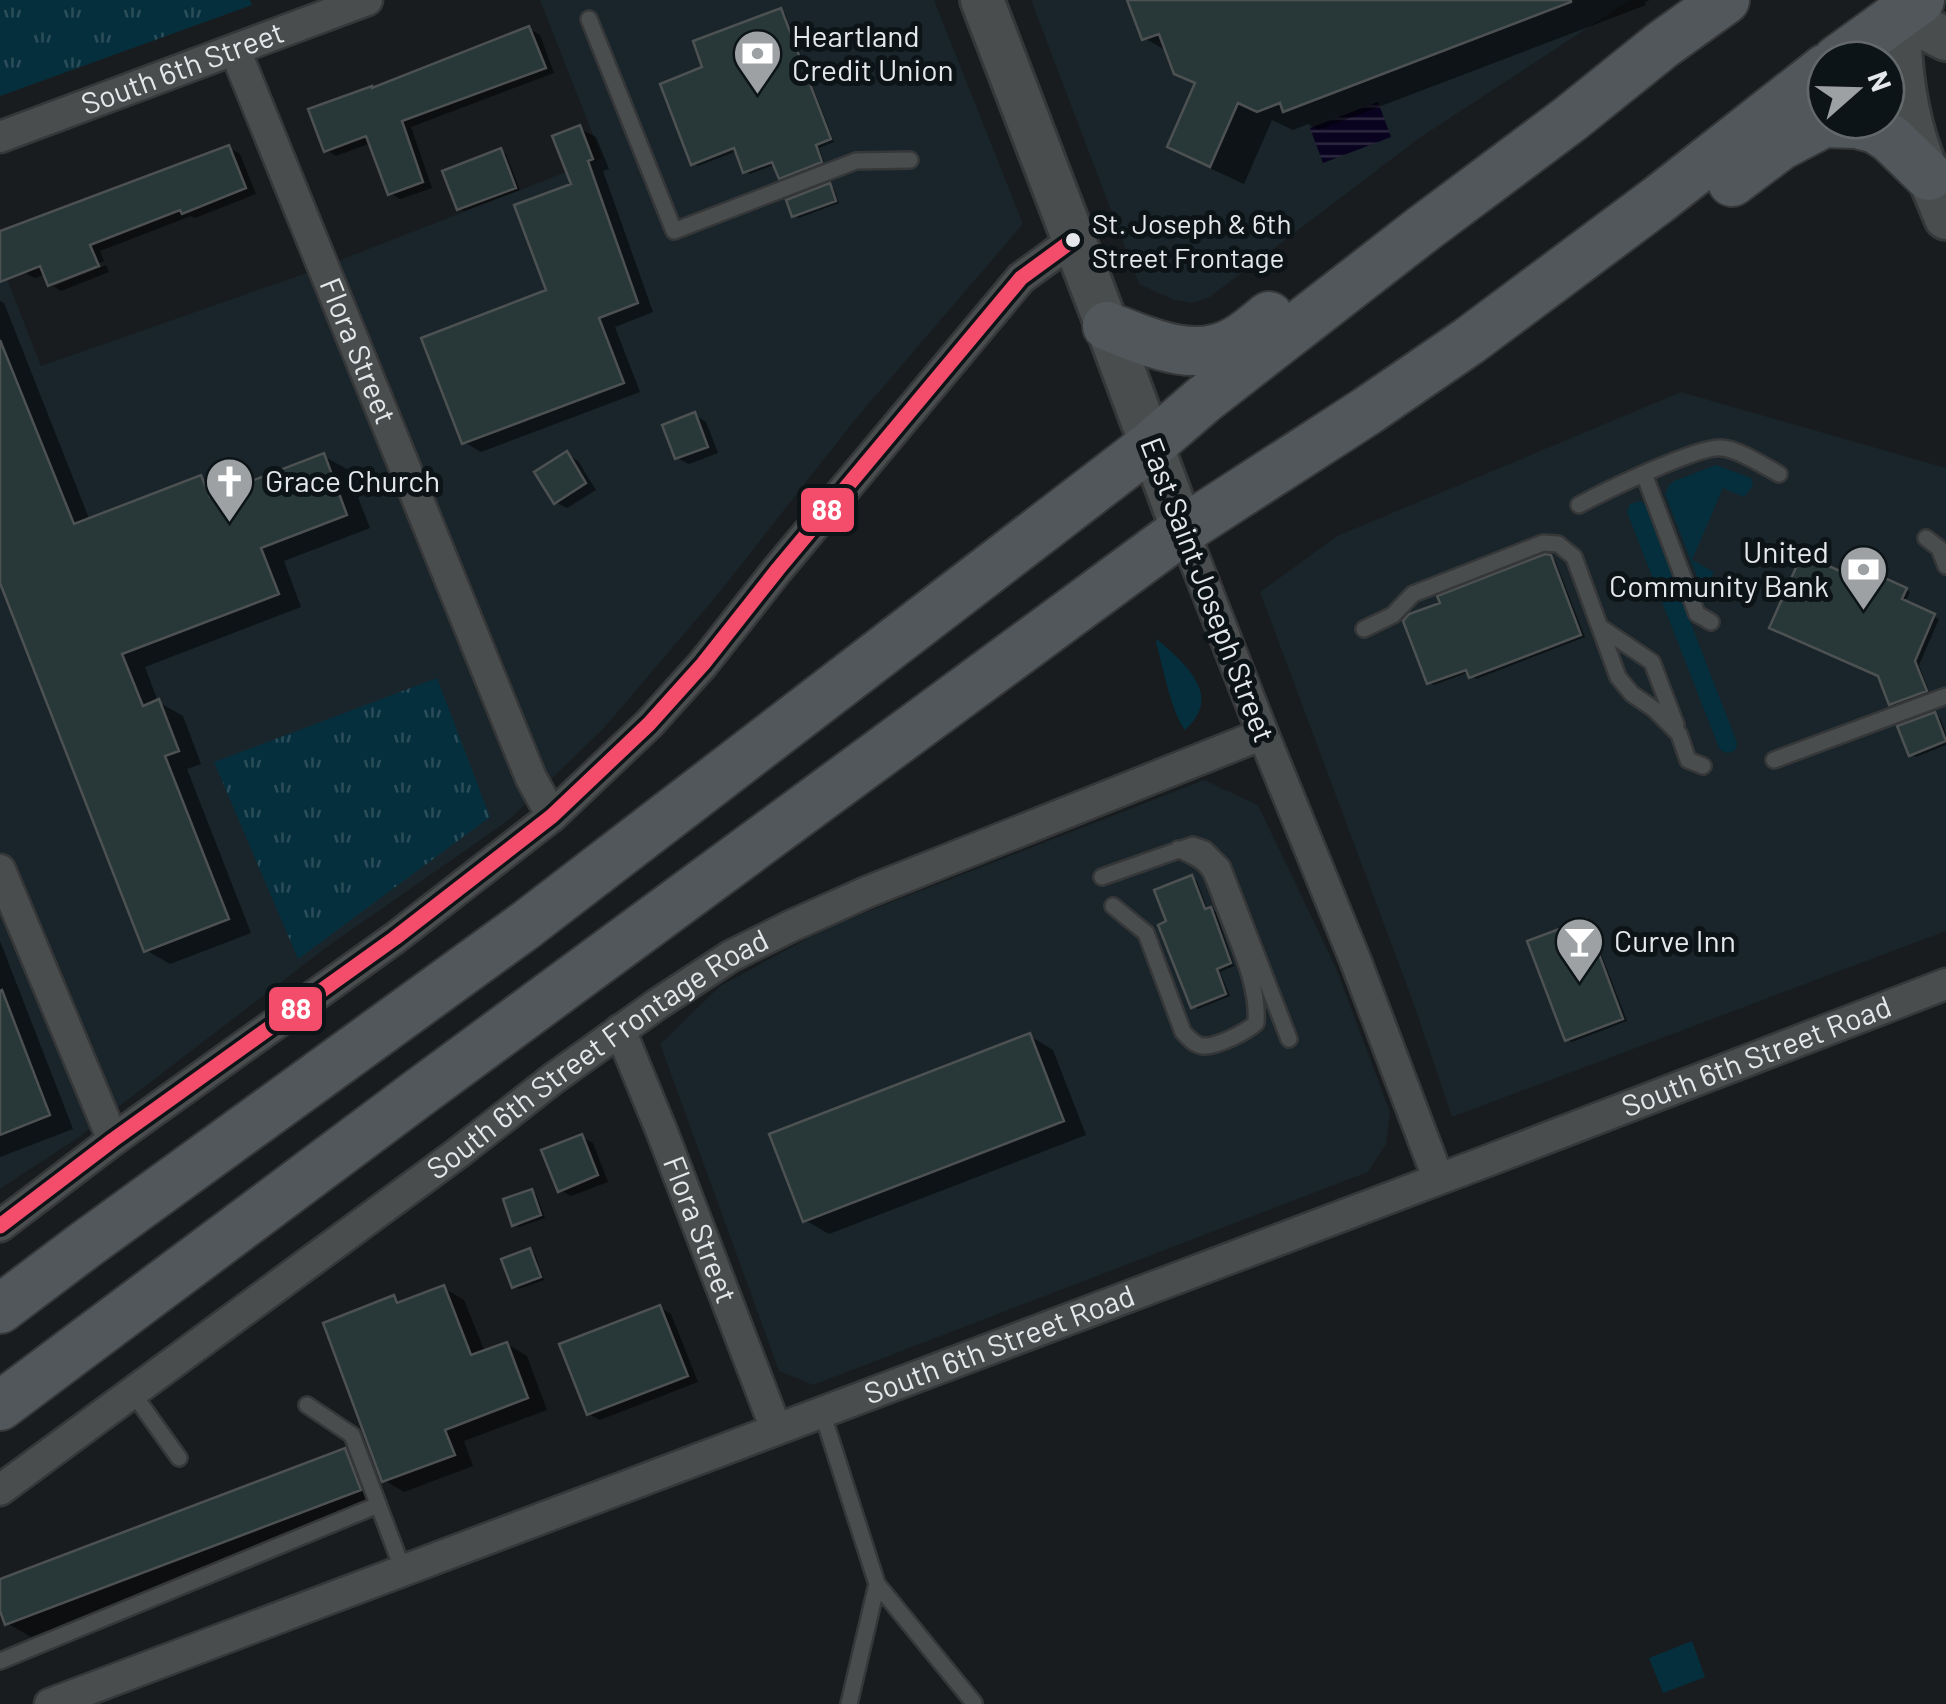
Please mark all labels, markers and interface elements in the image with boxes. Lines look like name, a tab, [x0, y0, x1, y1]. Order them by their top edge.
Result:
street label: South 6th Street	[76, 13, 288, 121]
place label: Heartland Credit Union	[792, 17, 954, 87]
bank icon: Heartland Credit Union	[731, 28, 783, 96]
north arrow	[1806, 40, 1906, 140]
text: N	[1861, 67, 1900, 96]
place label: St. Joseph & 6th Street Frontage	[1092, 206, 1292, 274]
marker: St. Joseph & 6th Street Frontage	[1063, 230, 1083, 250]
street label: Flora Street	[313, 272, 405, 429]
street label: East Saint Joseph Street	[1134, 432, 1284, 747]
church icon: Grace Church	[204, 456, 256, 524]
place label: Grace Church	[265, 462, 440, 498]
line badge: 88	[799, 486, 856, 534]
text: 88	[812, 492, 842, 526]
place label: United Community Bank	[1609, 533, 1829, 603]
bank icon: United Community Bank	[1838, 544, 1890, 612]
bar icon: Curve Inn	[1553, 916, 1605, 984]
street label: South 6th Street Frontage Road	[419, 920, 774, 1186]
place label: Curve Inn	[1614, 922, 1736, 958]
line badge: 88	[267, 985, 324, 1033]
street label: South 6th Street Road	[1616, 987, 1896, 1123]
text: 88	[281, 991, 311, 1025]
street label: Flora Street	[657, 1150, 746, 1308]
street label: South 6th Street Road	[859, 1276, 1139, 1411]

